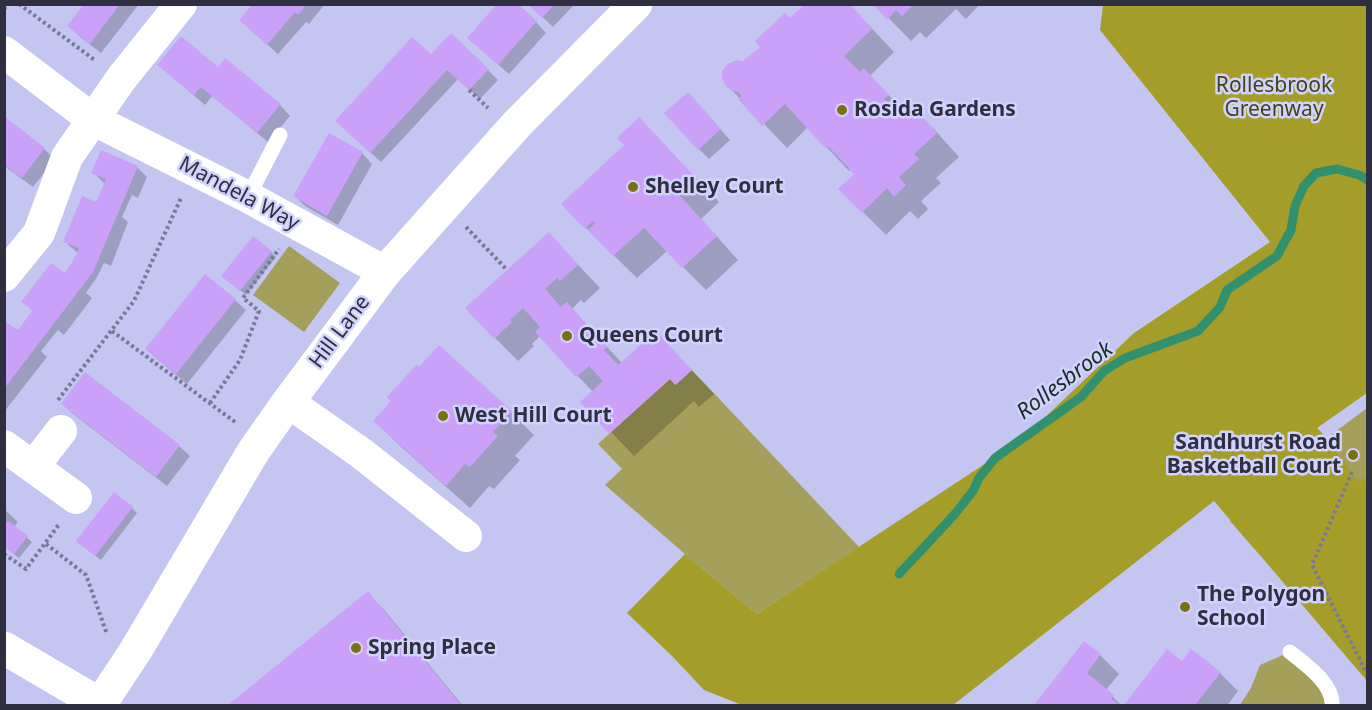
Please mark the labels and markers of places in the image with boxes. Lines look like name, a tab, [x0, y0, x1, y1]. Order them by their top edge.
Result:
place label: Rosida Gardens	[854, 97, 1016, 123]
marker: Rosida Gardens	[835, 103, 849, 117]
place label: Shelley Court	[645, 174, 784, 200]
marker: Shelley Court	[626, 180, 640, 194]
place label: Queens Court	[579, 323, 723, 349]
marker: Queens Court	[560, 329, 574, 343]
place label: West Hill Court	[455, 403, 612, 429]
marker: West Hill Court	[436, 409, 450, 423]
place label: Sandhurst Road Basketball Court	[1167, 430, 1341, 480]
marker: Sandhurst Road Basketball Court	[1346, 448, 1360, 462]
place label: The Polygon School	[1197, 582, 1325, 632]
marker: The Polygon School	[1178, 600, 1192, 614]
place label: Spring Place	[368, 635, 496, 661]
marker: Spring Place	[349, 641, 363, 655]

